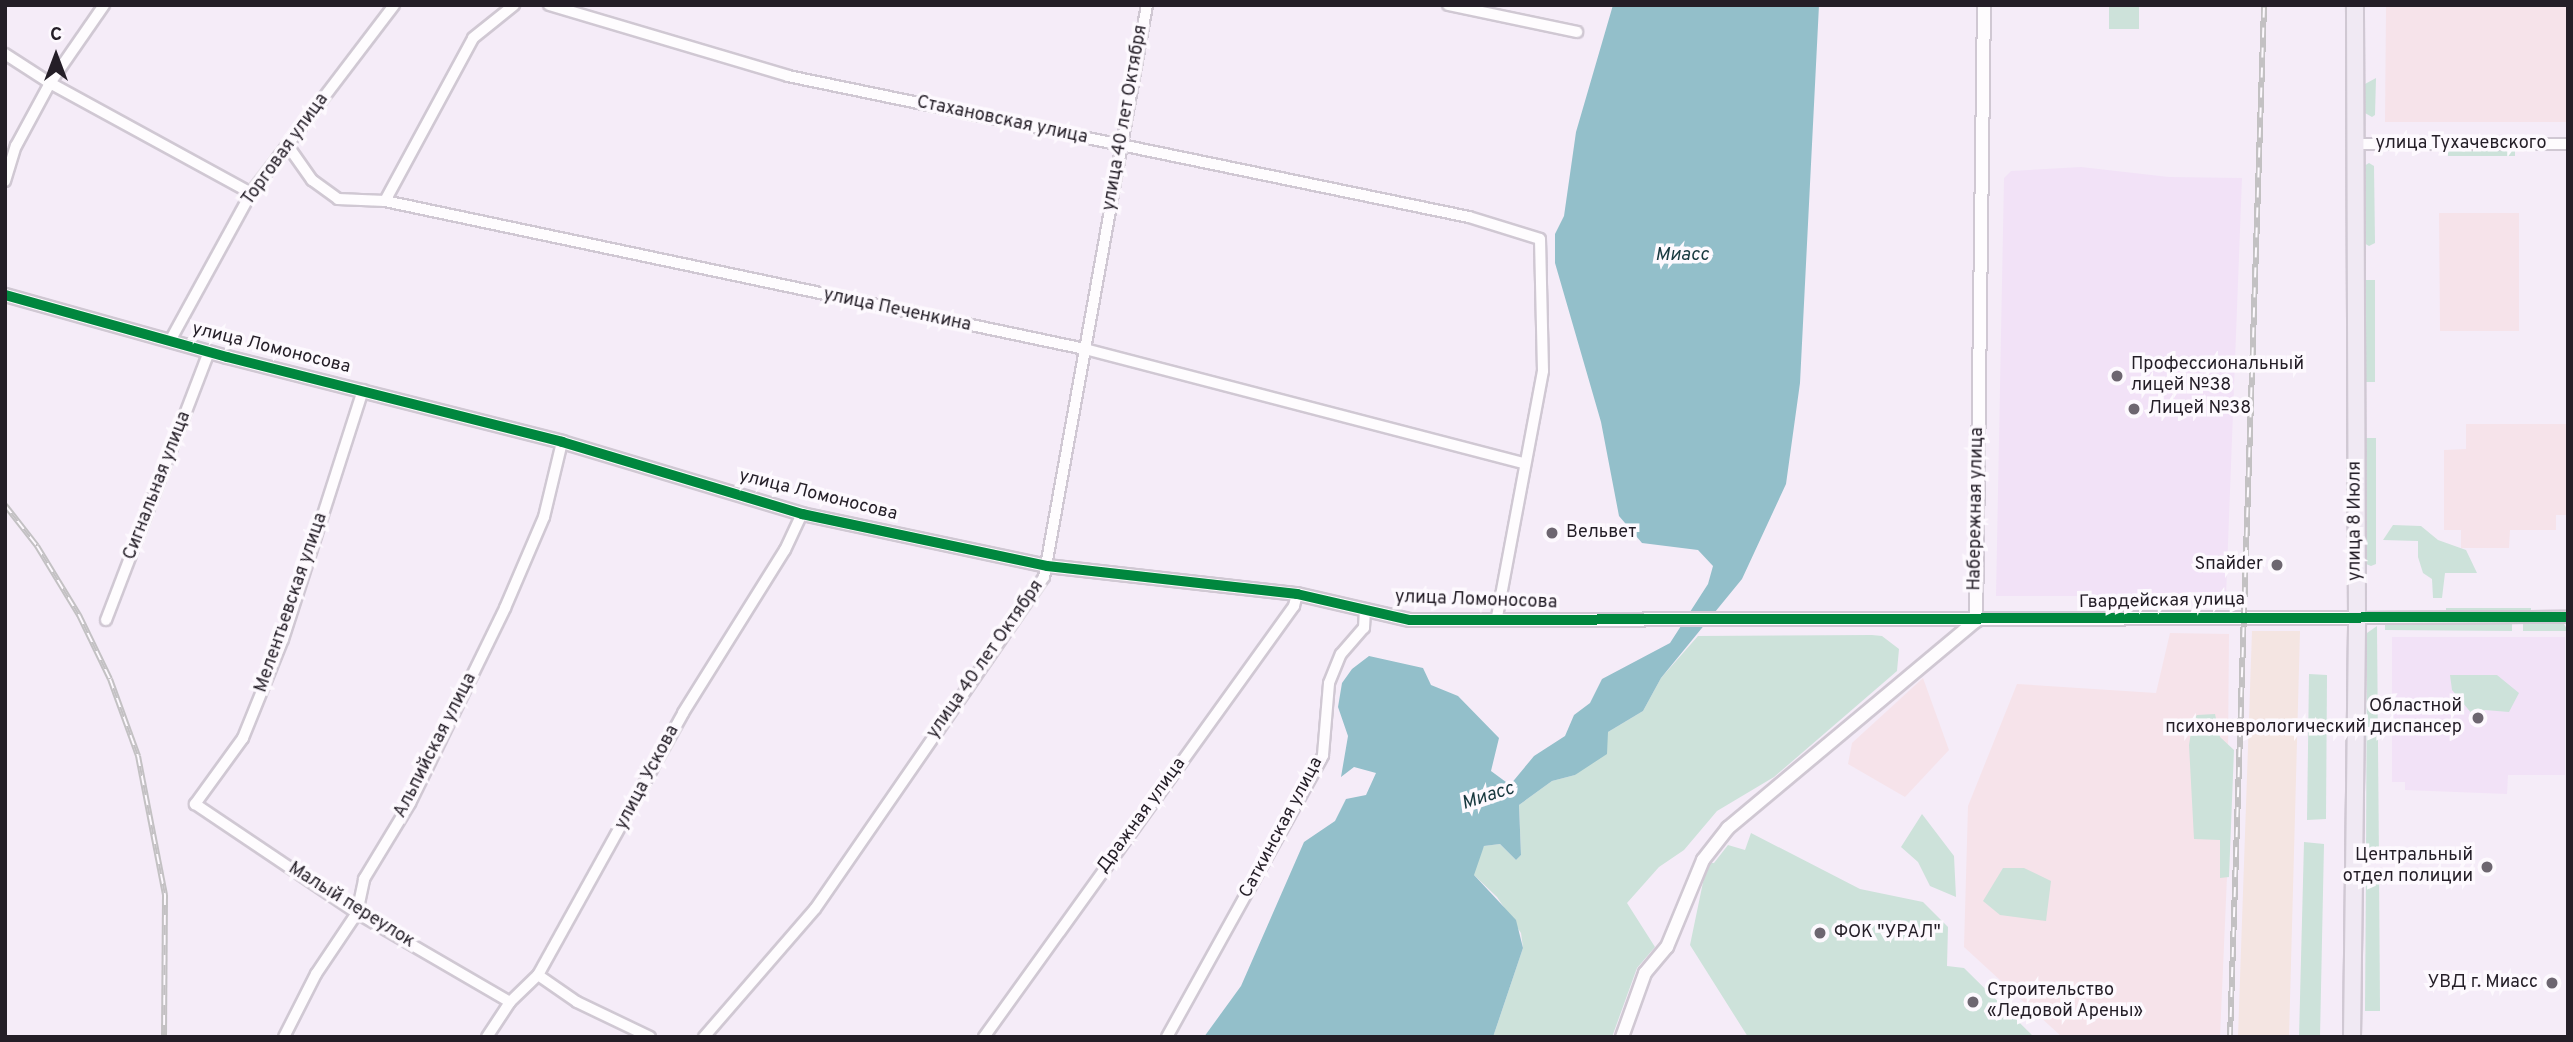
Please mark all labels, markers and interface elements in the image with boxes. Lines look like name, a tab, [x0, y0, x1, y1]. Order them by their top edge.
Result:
north arrow	[21, 21, 91, 91]
text: С	[50, 23, 62, 47]
street label: улица 40 лет Октября	[1099, 23, 1153, 213]
street label: Торговая улица	[238, 90, 334, 210]
street label: Стахановская улица	[915, 92, 1089, 150]
street label: улица Тухачевского	[2375, 133, 2547, 155]
water label: Миасс	[1655, 245, 1709, 267]
street label: улица Печенкина	[821, 285, 973, 337]
street label: улица Ломоносова	[190, 319, 352, 379]
place label: Профессиональный лицей №38	[2131, 355, 2304, 398]
marker: Профессиональный лицей №38	[2109, 368, 2125, 384]
place label: Лицей №38	[2148, 398, 2251, 420]
marker: Лицей №38	[2126, 401, 2142, 417]
street label: Сигнальная улица	[120, 409, 196, 563]
street label: Набережная улица	[1965, 427, 1989, 591]
street label: улица 8 Июля	[2345, 461, 2367, 581]
street label: улица Ломоносова	[737, 466, 899, 526]
street label: Мелентьевская улица	[251, 510, 333, 696]
place label: Вельвет	[1566, 522, 1636, 544]
marker: Вельвет	[1544, 525, 1560, 541]
place label: Sпайder	[2195, 554, 2263, 576]
marker: Sпайder	[2269, 557, 2285, 573]
street label: улица 40 лет Октября	[923, 577, 1049, 743]
street label: улица Ломоносова	[1395, 587, 1557, 615]
street label: Гвардейская улица	[2079, 590, 2245, 614]
street label: Альпийская улица	[390, 670, 482, 822]
place label: Областной психоневрологический диспансер	[2165, 697, 2462, 740]
marker: Областной психоневрологический диспансер	[2468, 708, 2488, 728]
street label: улица Ускова	[611, 722, 685, 834]
street label: Дражная улица	[1093, 754, 1191, 878]
street label: Саткинская улица	[1236, 754, 1328, 902]
water label: Миасс	[1459, 778, 1517, 816]
place label: Центральный отдел полиции	[2343, 846, 2473, 888]
street label: Малый переулок	[284, 858, 418, 954]
marker: Центральный отдел полиции	[2479, 859, 2495, 875]
place label: ФОК "УРАЛ"	[1834, 922, 1941, 944]
marker: ФОК "УРАЛ"	[1812, 925, 1828, 941]
place label: УВД г. Миасс	[2427, 972, 2538, 994]
marker: УВД г. Миасс	[2544, 975, 2560, 991]
place label: Строительство «Ледовой Арены»	[1987, 981, 2144, 1024]
marker: Строительство «Ледовой Арены»	[1965, 994, 1981, 1010]

